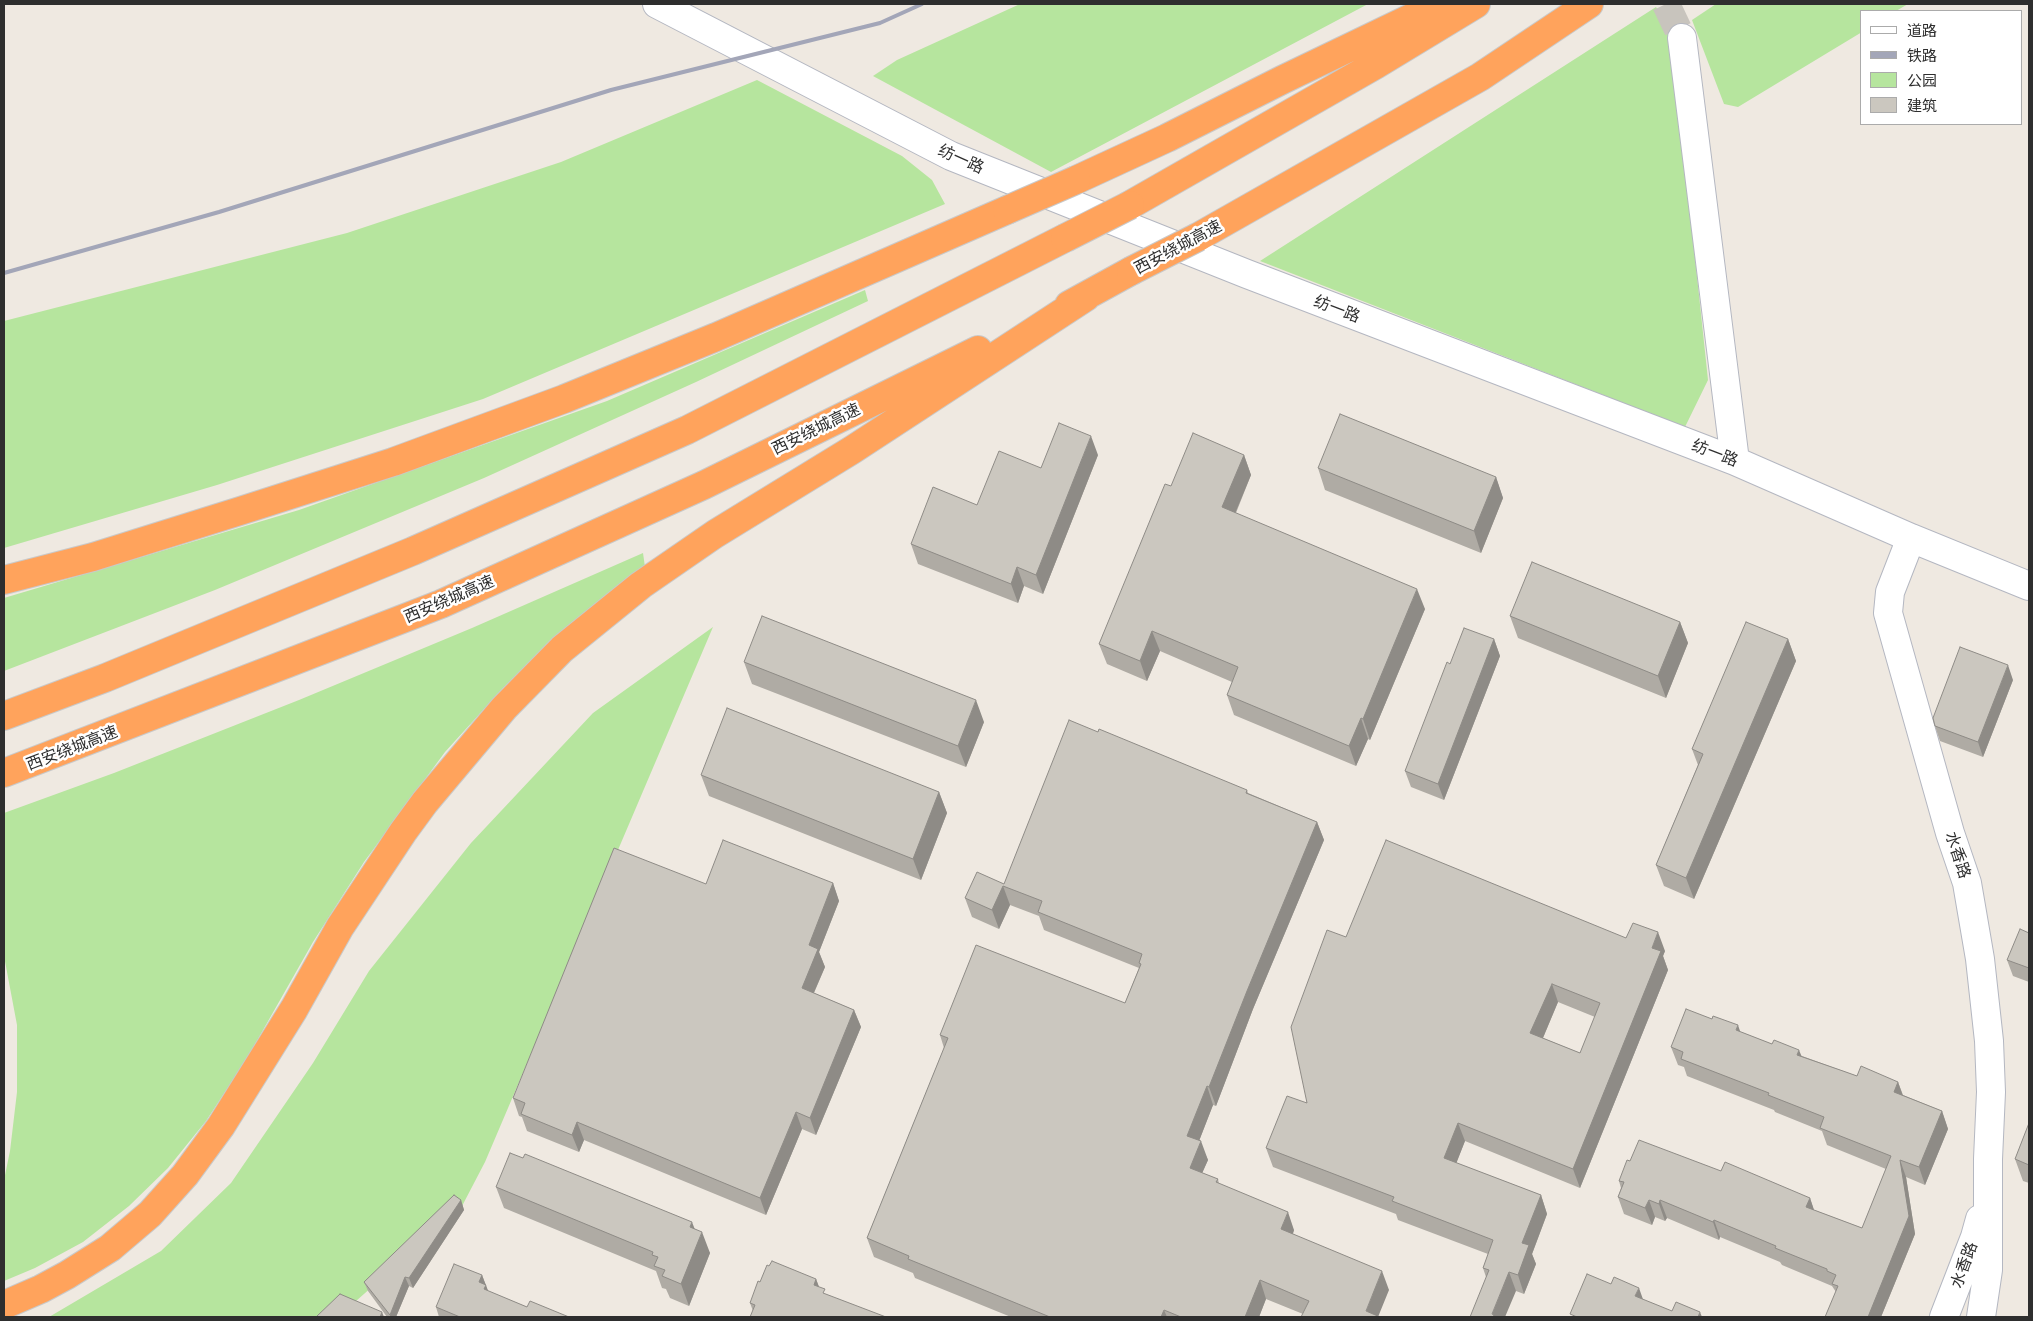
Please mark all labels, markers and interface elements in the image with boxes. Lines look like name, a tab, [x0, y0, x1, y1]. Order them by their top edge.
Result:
legend	[1860, 10, 2023, 125]
text: 道路	[1907, 22, 1937, 39]
text: 铁路	[1907, 47, 1937, 64]
text: 公园	[1907, 72, 1937, 89]
text: 建筑	[1907, 97, 1937, 114]
street label: 纺一路	[935, 140, 987, 178]
street label: 西安绕城高速	[1131, 216, 1225, 278]
street label: 纺一路	[1311, 291, 1363, 327]
street label: 西安绕城高速	[769, 399, 863, 459]
street label: 纺一路	[1689, 435, 1741, 471]
street label: 西安绕城高速	[401, 571, 497, 627]
street label: 西安绕城高速	[24, 722, 120, 774]
street label: 水香路	[1941, 829, 1975, 881]
street label: 水香路	[1947, 1239, 1981, 1291]

